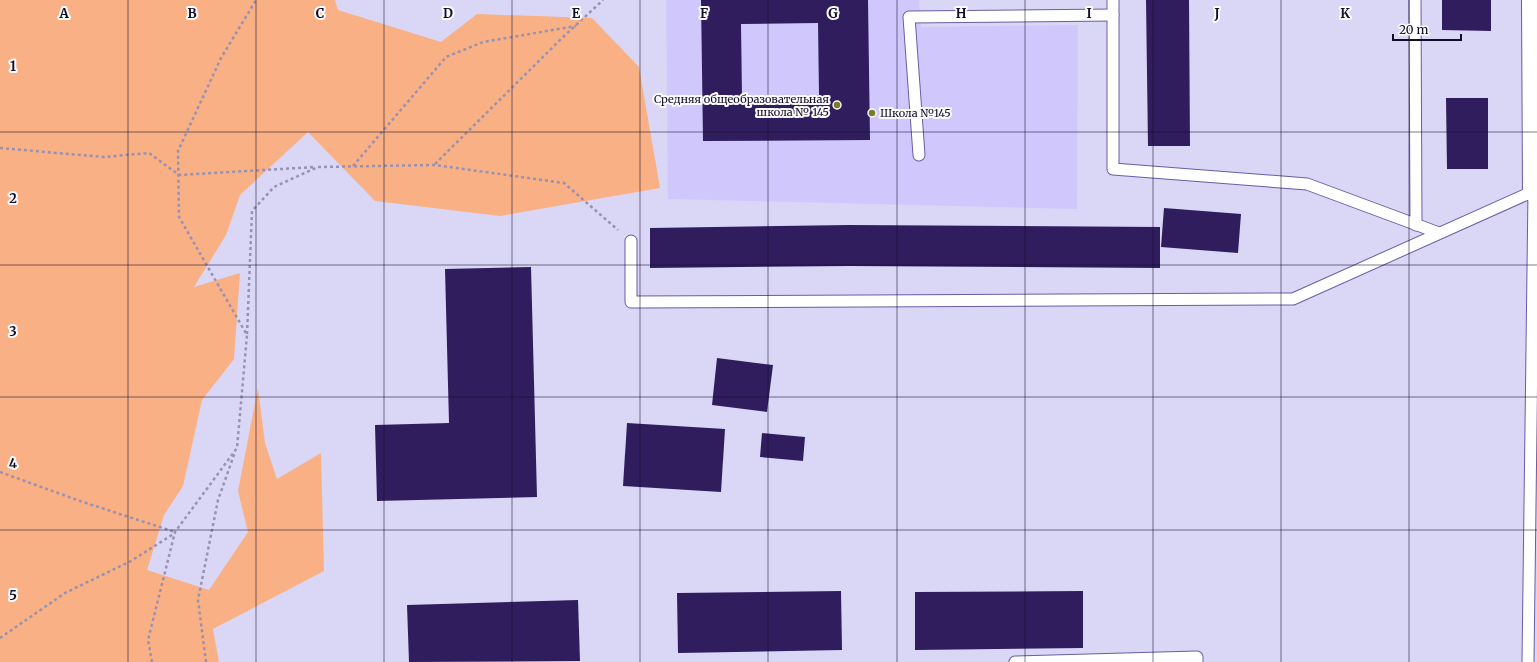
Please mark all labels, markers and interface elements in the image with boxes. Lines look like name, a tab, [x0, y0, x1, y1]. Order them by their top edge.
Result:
text: A	[58, 5, 69, 22]
text: B	[187, 5, 197, 22]
text: C	[316, 5, 325, 22]
text: D	[443, 5, 453, 22]
text: E	[572, 5, 581, 22]
text: F	[700, 5, 708, 22]
text: G	[828, 5, 838, 22]
text: H	[956, 5, 967, 22]
text: I	[1086, 5, 1092, 22]
text: J	[1213, 5, 1220, 22]
text: K	[1340, 5, 1350, 22]
scale bar	[1393, 16, 1461, 42]
text: 20 m	[1399, 22, 1428, 37]
text: 1	[10, 58, 16, 75]
place label: Средняя общеобразовательная школа № 145	[654, 92, 829, 119]
marker: Средняя общеобразовательная школа № 145	[832, 100, 842, 110]
place label: Школа №145	[880, 106, 951, 120]
marker: Школа №145	[867, 108, 877, 118]
text: 2	[9, 190, 17, 207]
text: 3	[9, 323, 17, 340]
text: 4	[9, 455, 18, 472]
text: 5	[9, 587, 17, 604]

